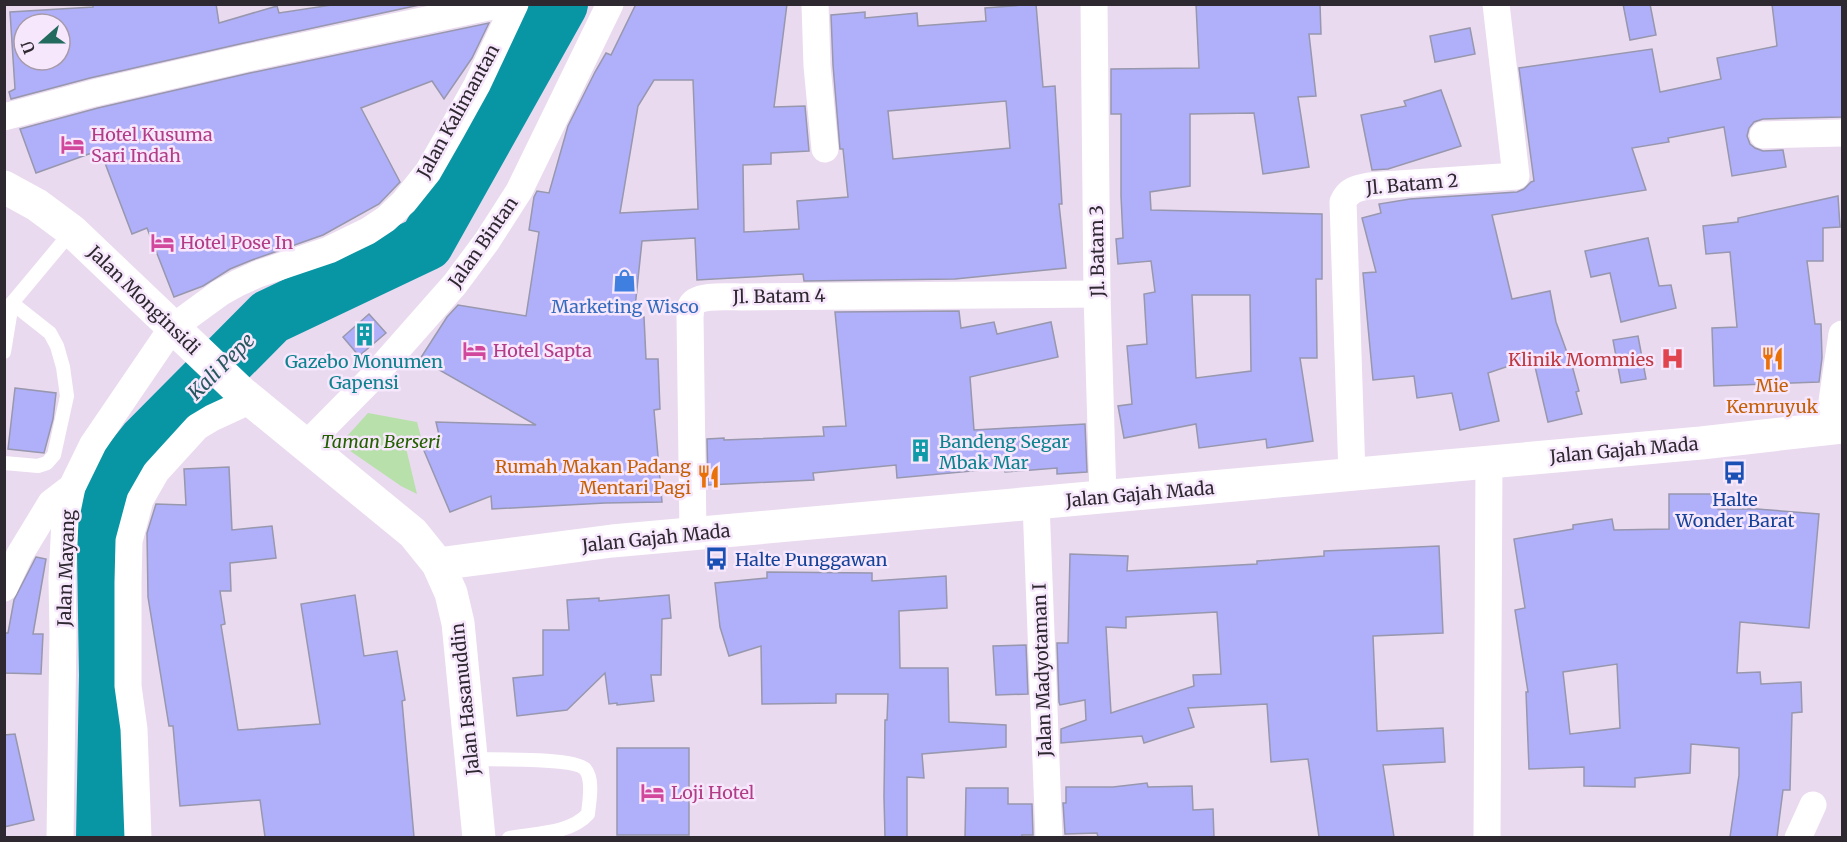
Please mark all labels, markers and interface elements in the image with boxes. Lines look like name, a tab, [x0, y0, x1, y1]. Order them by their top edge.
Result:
north arrow	[12, 12, 72, 72]
text: U	[16, 38, 39, 57]
street label: Jalan Kalimantan	[411, 40, 504, 183]
place label: Hotel Kusuma Sari Indah	[91, 123, 213, 167]
hotel icon: Hotel Kusuma Sari Indah	[60, 131, 86, 157]
street label: Jl. Batam 2	[1364, 169, 1459, 200]
street label: Jalan Bintan	[443, 192, 523, 293]
street label: Jl. Batam 3	[1085, 205, 1109, 298]
hotel icon: Hotel Pose In	[149, 229, 175, 255]
place label: Hotel Pose In	[180, 231, 293, 254]
street label: Jalan Monginsidi	[82, 240, 205, 360]
shop icon: Marketing Wisco	[612, 267, 638, 293]
street label: Jl. Batam 4	[731, 284, 826, 308]
place label: Marketing Wisco	[551, 295, 699, 318]
building icon: Gazebo Monumen Gapensi	[351, 322, 377, 348]
water label: Kali Pepe	[182, 327, 260, 405]
hotel icon: Hotel Sapta	[462, 337, 488, 363]
place label: Hotel Sapta	[493, 339, 592, 362]
hospital icon: Klinik Mommies	[1659, 346, 1685, 372]
restaurant icon: Mie Kemruyuk	[1759, 346, 1785, 372]
place label: Klinik Mommies	[1508, 348, 1654, 371]
place label: Gazebo Monumen Gapensi	[285, 350, 443, 394]
place label: Mie Kemruyuk	[1726, 374, 1819, 418]
park label: Taman Berseri	[321, 430, 441, 453]
place label: Bandeng Segar Mbak Mar	[939, 430, 1069, 474]
street label: Jalan Gajah Mada	[1548, 432, 1700, 468]
building icon: Bandeng Segar Mbak Mar	[908, 438, 934, 464]
place label: Rumah Makan Padang Mentari Pagi	[495, 455, 691, 499]
bus stop icon: Halte Wonder Barat	[1722, 460, 1748, 486]
restaurant icon: Rumah Makan Padang Mentari Pagi	[696, 463, 722, 489]
street label: Jalan Gajah Mada	[1064, 476, 1216, 512]
place label: Halte Wonder Barat	[1675, 488, 1794, 532]
street label: Jalan Mayang	[52, 509, 80, 628]
street label: Jalan Gajah Mada	[580, 519, 732, 557]
bus stop icon: Halte Punggawan	[704, 546, 730, 572]
place label: Halte Punggawan	[735, 548, 888, 571]
street label: Jalan Madyotaman I	[1027, 583, 1057, 758]
street label: Jalan Hasanuddin	[446, 622, 485, 777]
hotel icon: Loji Hotel	[640, 779, 666, 805]
place label: Loji Hotel	[671, 781, 755, 804]

